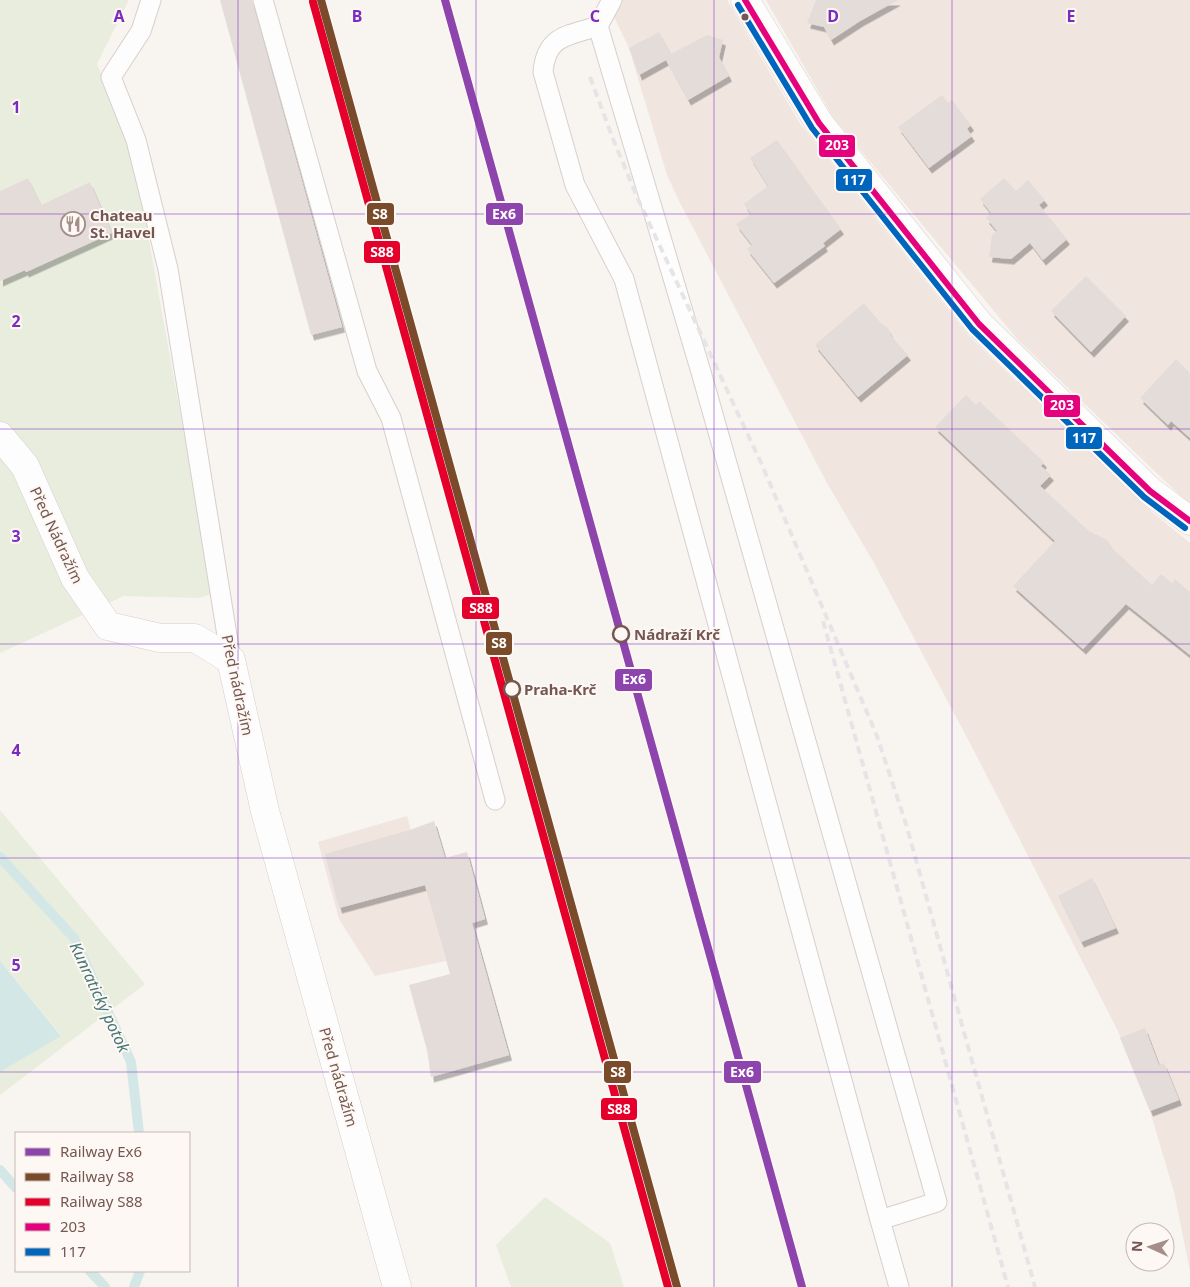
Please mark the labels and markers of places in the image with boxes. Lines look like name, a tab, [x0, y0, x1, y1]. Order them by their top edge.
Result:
unlabelled marker	[740, 12, 750, 22]
place label: Chateau St. Havel	[90, 205, 155, 242]
restaurant icon: Chateau St. Havel	[60, 211, 86, 237]
place label: Nádraží Krč	[634, 624, 720, 644]
marker: Nádraží Krč	[612, 625, 630, 643]
place label: Praha-Krč	[524, 679, 597, 699]
marker: Praha-Krč	[503, 680, 521, 698]

